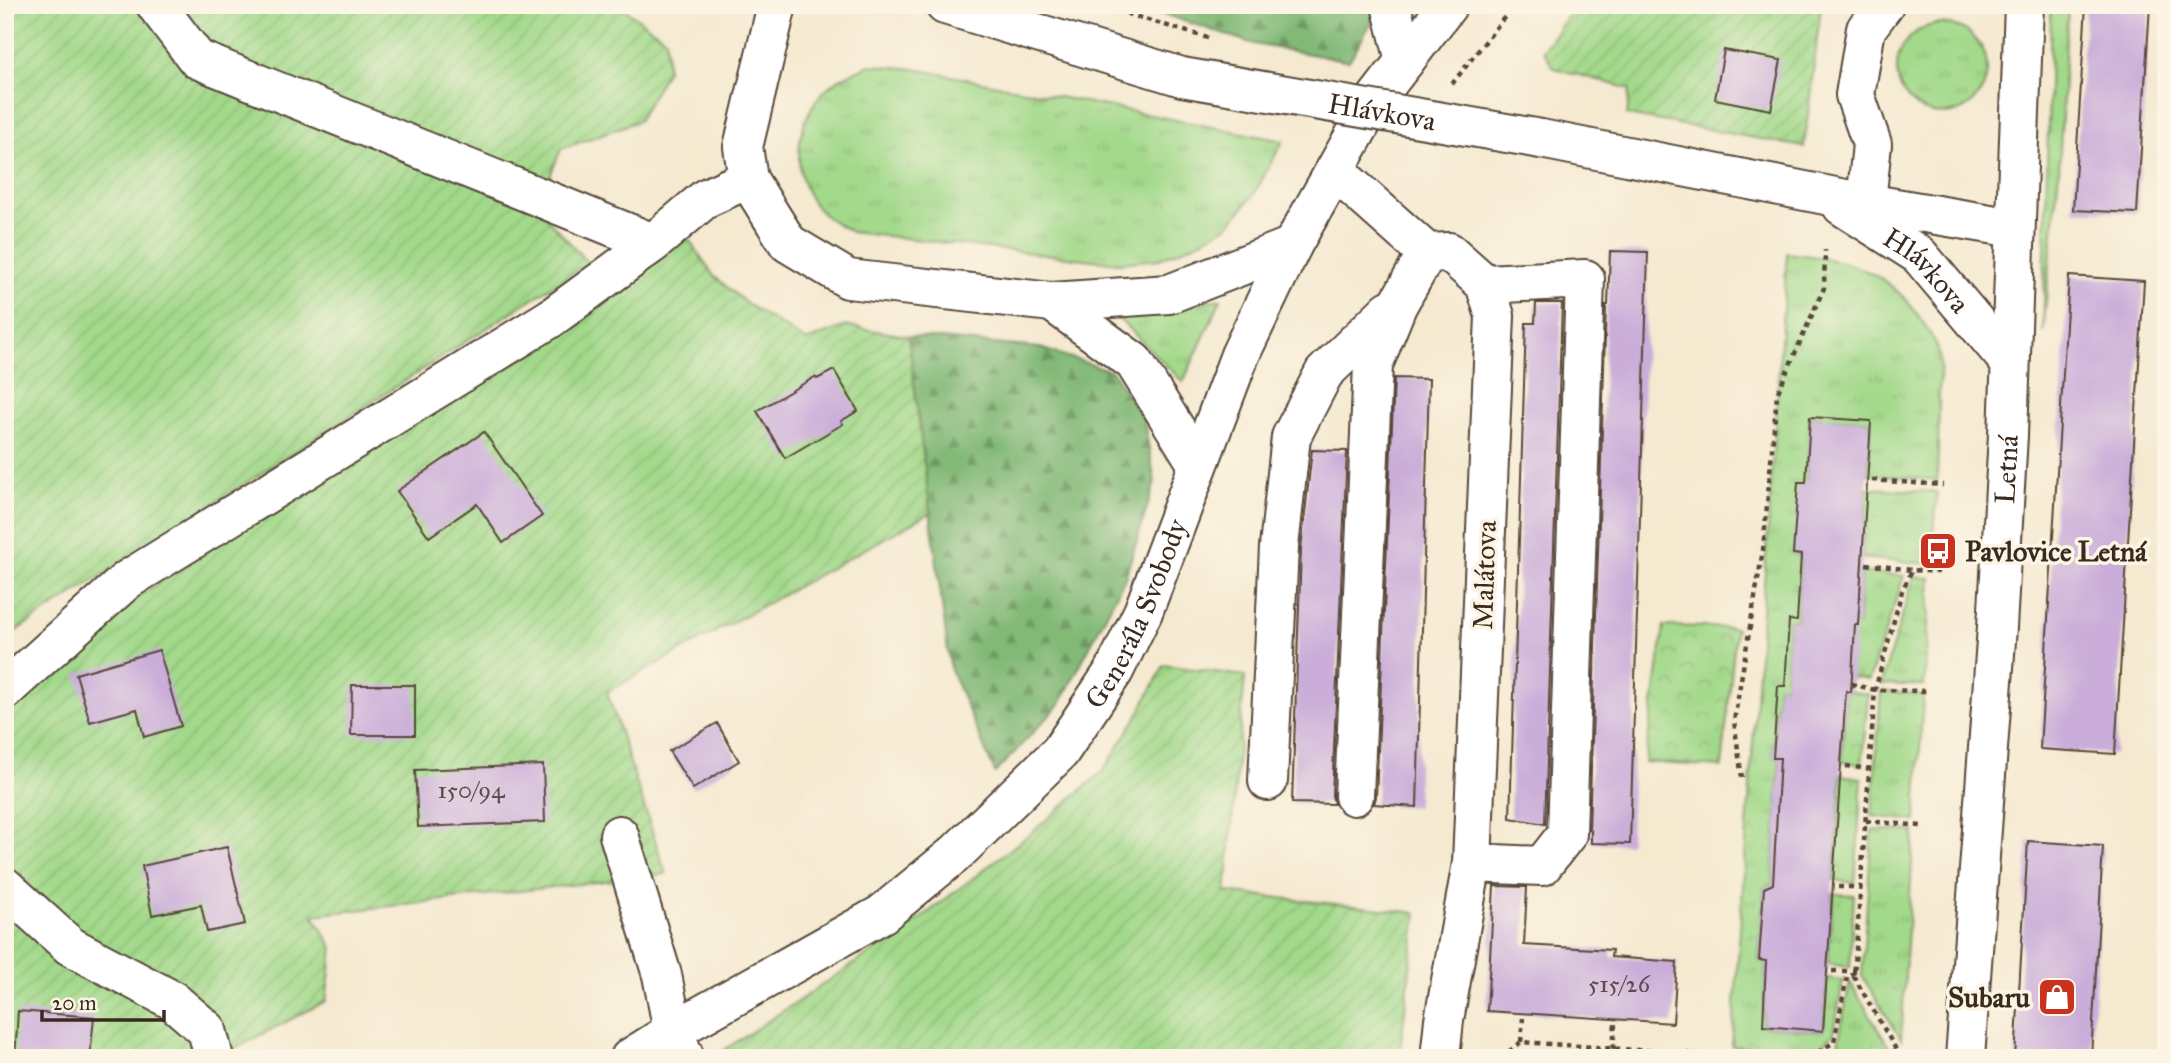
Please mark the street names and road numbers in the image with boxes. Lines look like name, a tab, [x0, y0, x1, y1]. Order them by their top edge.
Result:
street label: Hlávkova	[1325, 86, 1439, 139]
street label: Hlávkova	[1877, 220, 1977, 320]
street label: Letná	[1987, 434, 2026, 505]
street label: Generála Svobody	[1077, 513, 1195, 715]
street label: Malátova	[1465, 520, 1504, 630]

